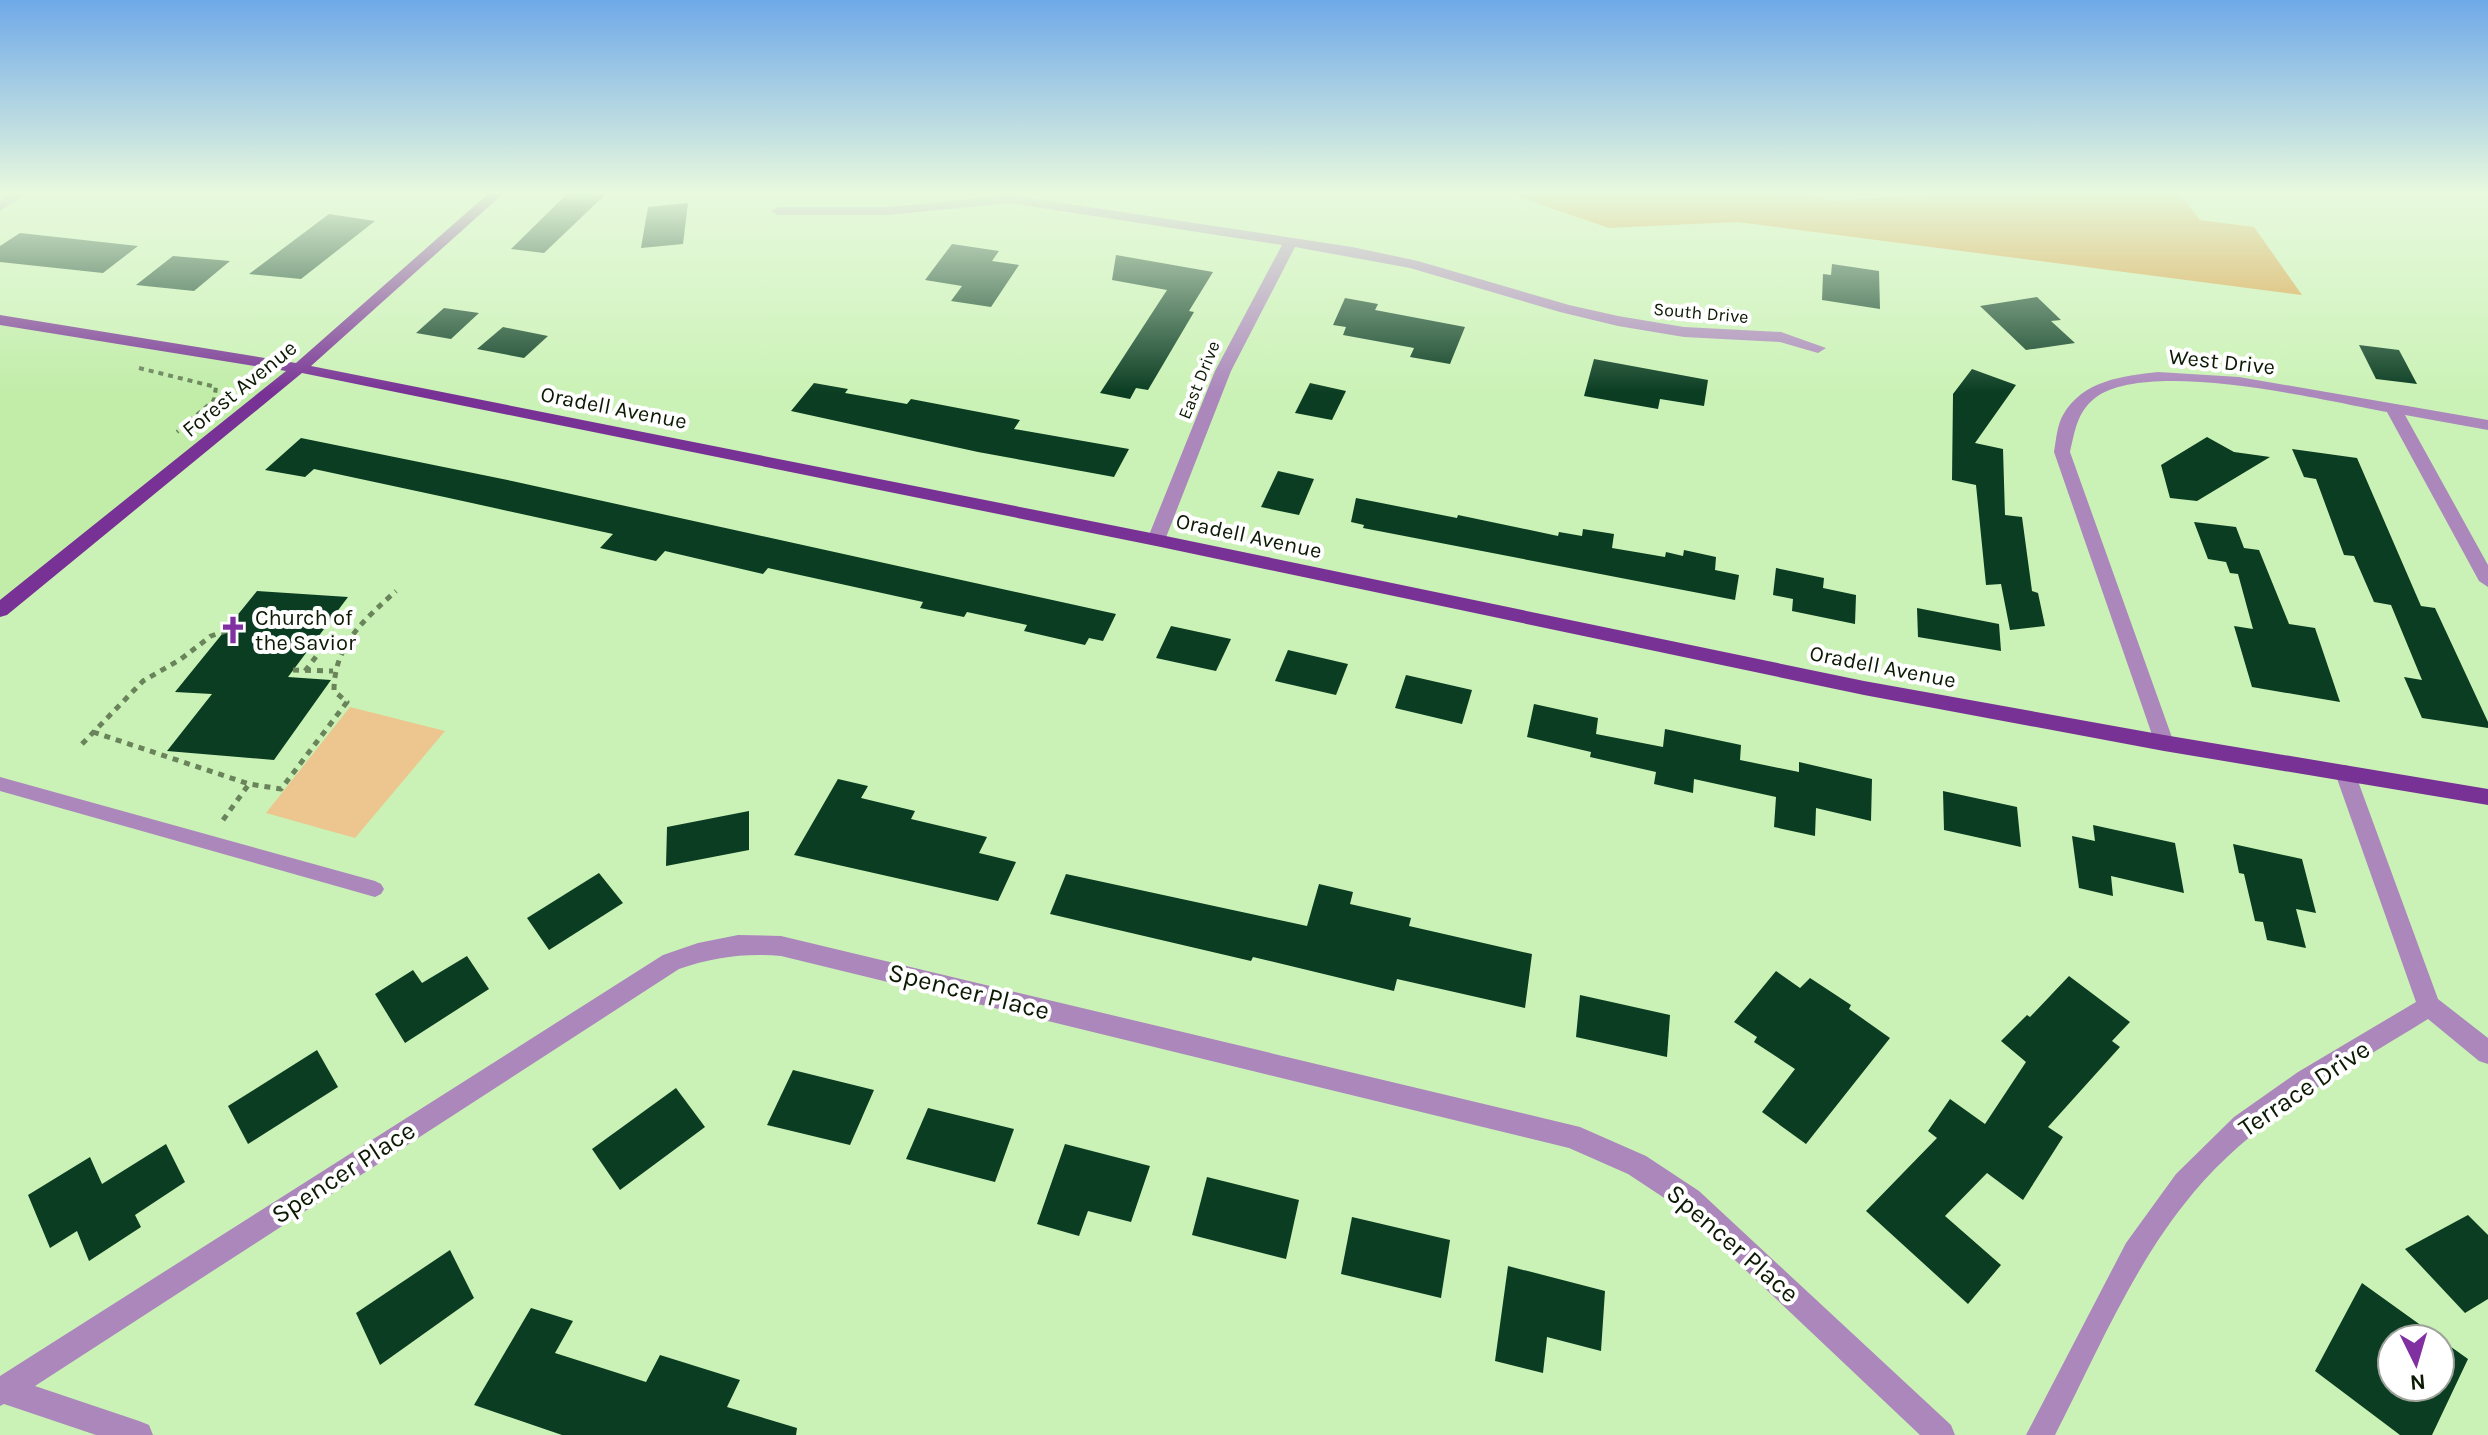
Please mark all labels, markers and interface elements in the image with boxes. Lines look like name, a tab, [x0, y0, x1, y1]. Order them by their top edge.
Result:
street label: South Drive	[1652, 298, 1750, 328]
street label: Forest Avenue	[177, 335, 302, 443]
street label: East Drive	[1173, 338, 1225, 422]
street label: West Drive	[2167, 343, 2276, 381]
street label: Oradell Avenue	[538, 381, 689, 435]
street label: Oradell Avenue	[1173, 508, 1324, 564]
place label: Church of the Savior	[255, 605, 356, 656]
church icon: Church of the Savior	[218, 615, 248, 645]
street label: Oradell Avenue	[1807, 640, 1958, 694]
street label: Spencer Place	[885, 956, 1053, 1026]
street label: Terrace Drive	[2233, 1033, 2376, 1144]
street label: Spencer Place	[266, 1114, 421, 1230]
street label: Spencer Place	[1660, 1178, 1805, 1309]
north arrow	[2376, 1323, 2456, 1403]
text: N	[2409, 1368, 2427, 1396]

